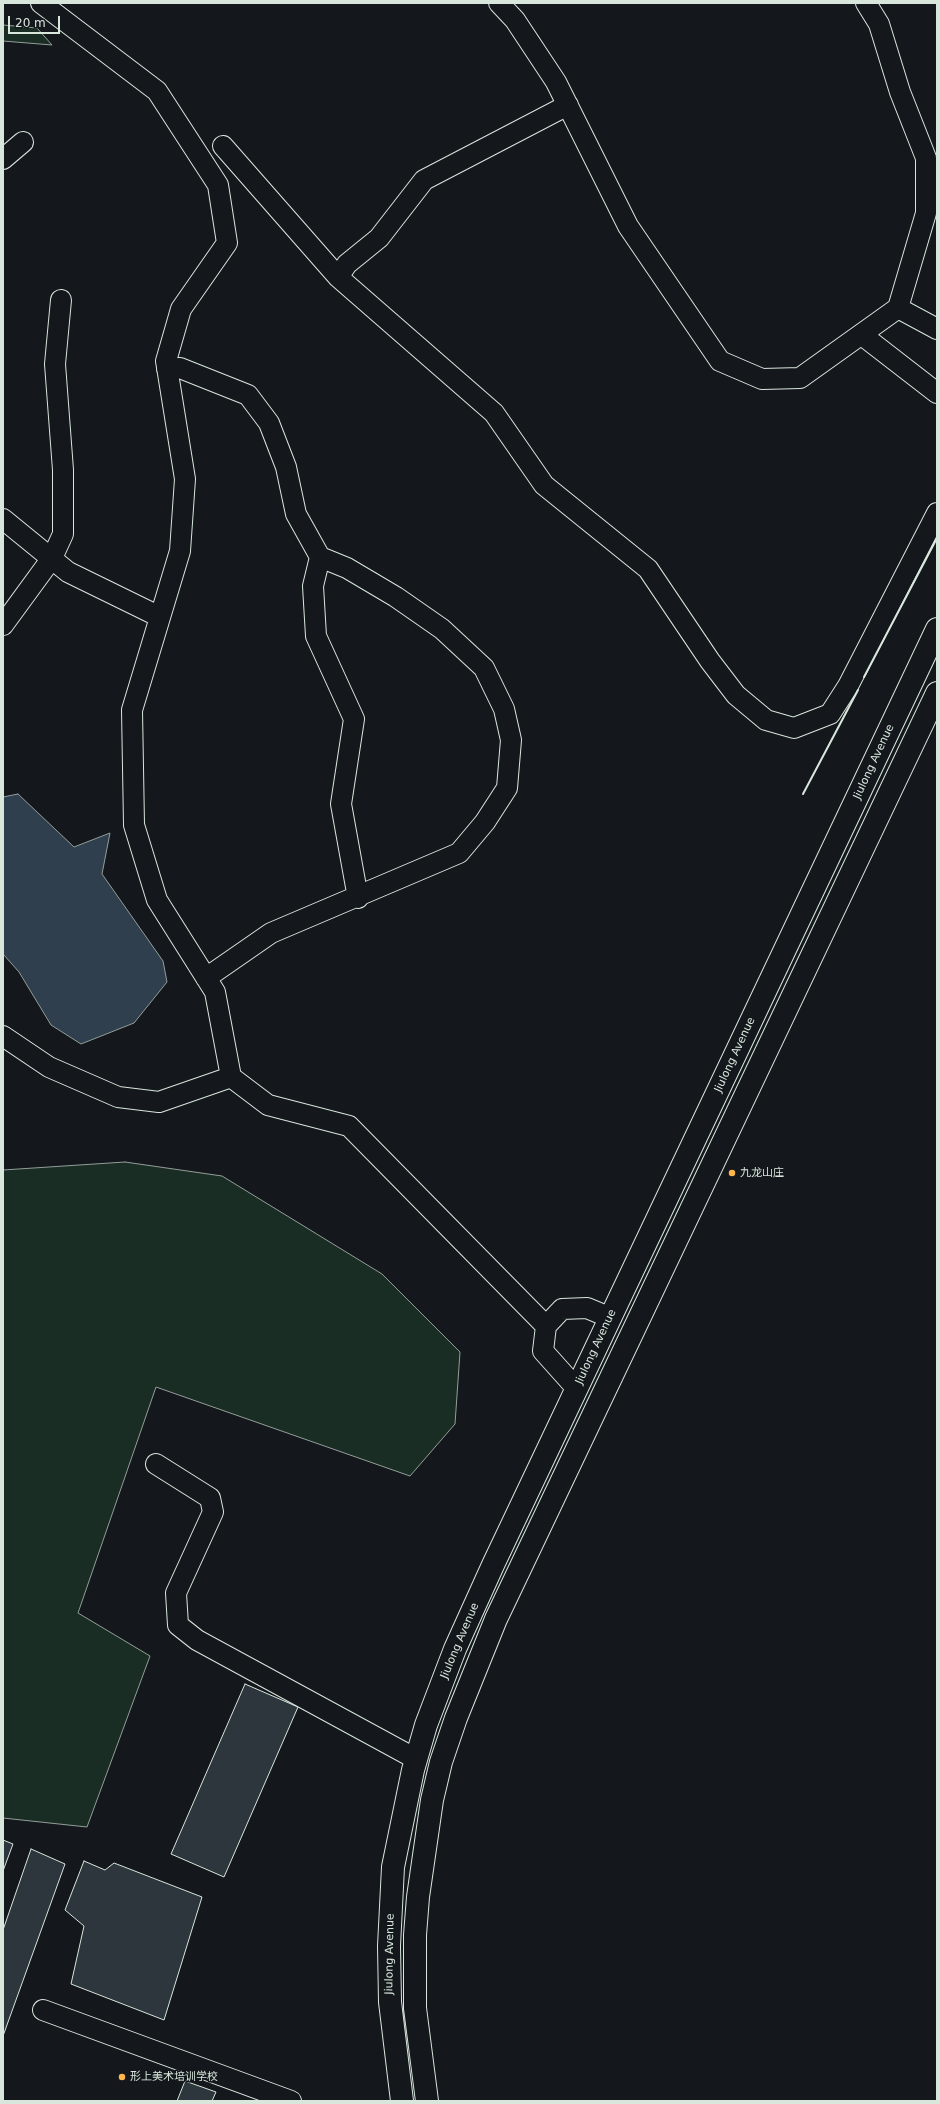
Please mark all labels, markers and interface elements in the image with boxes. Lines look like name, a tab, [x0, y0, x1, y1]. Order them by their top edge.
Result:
scale bar	[10, 8, 62, 34]
text: 20 m	[15, 16, 46, 30]
street label: Jiulong Avenue	[851, 722, 897, 802]
street label: Jiulong Avenue	[712, 1015, 758, 1095]
place label: 九龙山庄	[740, 1166, 784, 1180]
marker: 九龙山庄	[727, 1168, 737, 1178]
street label: Jiulong Avenue	[573, 1307, 619, 1387]
street label: Jiulong Avenue	[438, 1601, 482, 1681]
street label: Jiulong Avenue	[383, 1913, 397, 1995]
place label: 形上美术培训学校	[130, 2070, 218, 2084]
marker: 形上美术培训学校	[117, 2072, 127, 2082]

